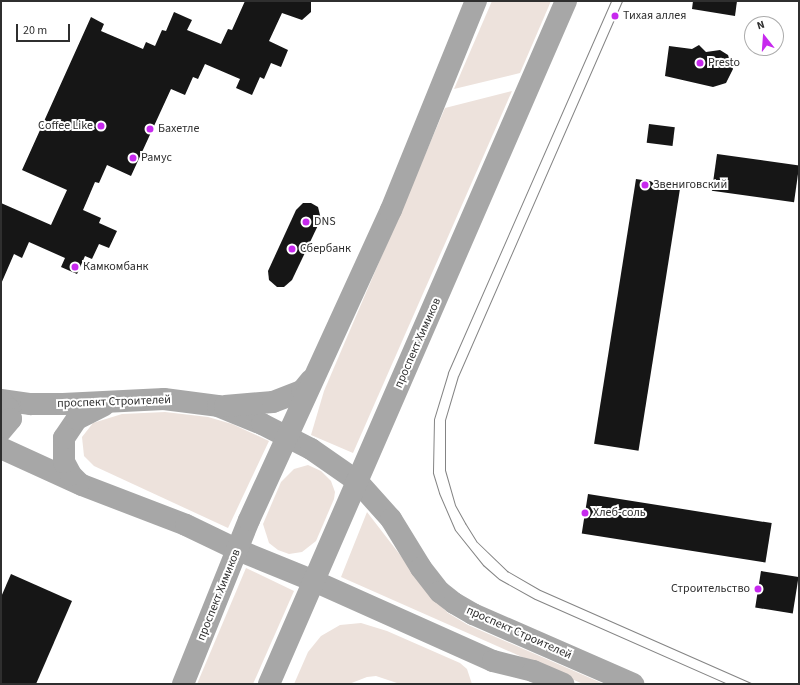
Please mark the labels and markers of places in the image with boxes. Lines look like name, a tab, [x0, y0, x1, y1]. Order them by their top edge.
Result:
place label: Тихая аллея	[623, 9, 686, 23]
marker: Тихая аллея	[610, 11, 620, 21]
place label: Presto	[708, 56, 740, 70]
marker: Presto	[695, 58, 705, 68]
place label: Coffee Like	[38, 119, 93, 133]
marker: Coffee Like	[96, 121, 106, 131]
place label: Бахетле	[158, 122, 199, 136]
marker: Бахетле	[145, 124, 155, 134]
place label: Рамус	[141, 151, 172, 165]
marker: Рамус	[128, 153, 138, 163]
place label: Звениговский	[653, 178, 727, 192]
marker: Звениговский	[640, 180, 650, 190]
place label: DNS	[314, 215, 336, 229]
marker: DNS	[301, 217, 311, 227]
place label: Сбербанк	[300, 242, 351, 256]
marker: Сбербанк	[287, 244, 297, 254]
place label: Камкомбанк	[83, 260, 149, 274]
marker: Камкомбанк	[70, 262, 80, 272]
place label: Хлеб-соль	[593, 506, 646, 520]
marker: Хлеб-соль	[580, 508, 590, 518]
place label: Строительство	[671, 582, 750, 596]
marker: Строительство	[753, 584, 763, 594]

